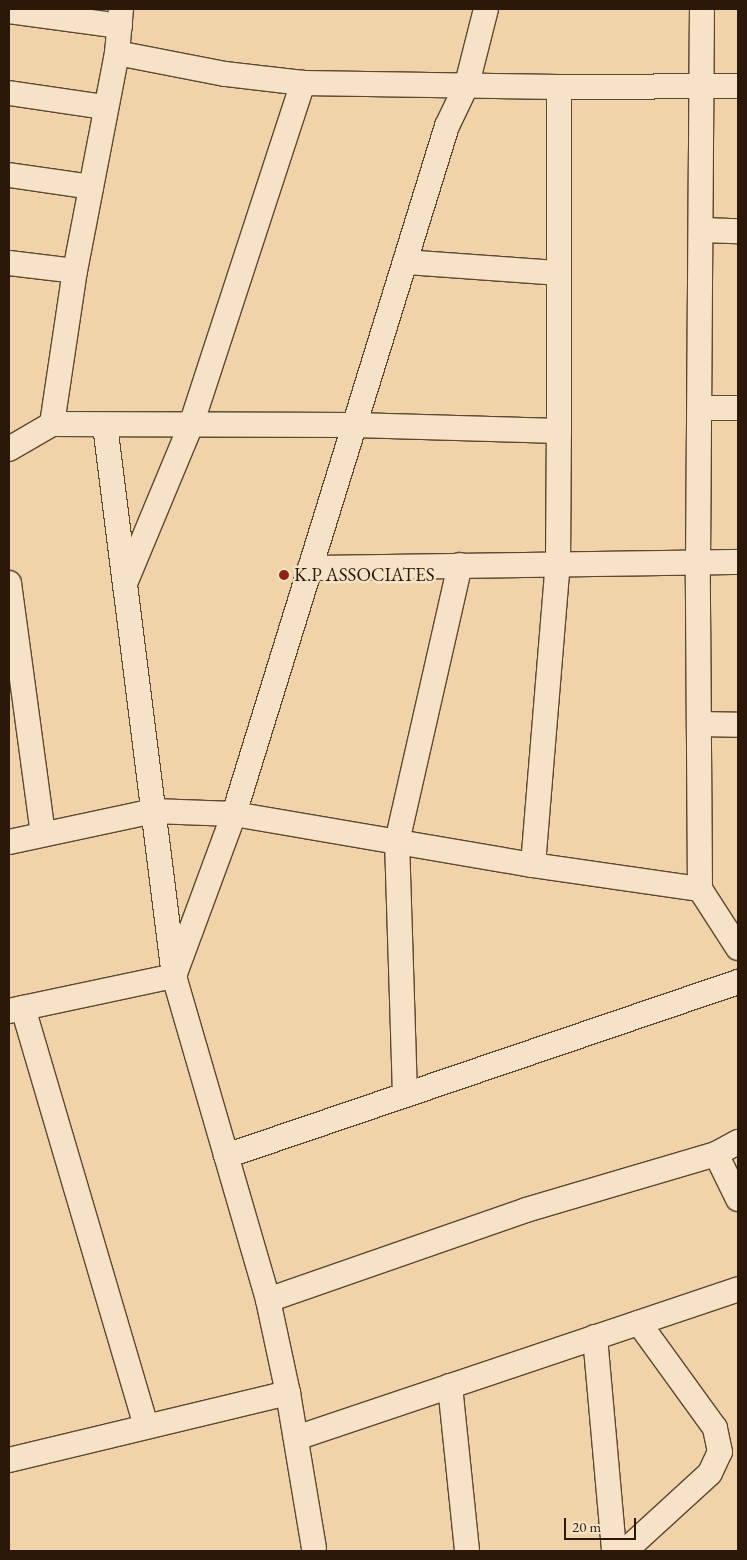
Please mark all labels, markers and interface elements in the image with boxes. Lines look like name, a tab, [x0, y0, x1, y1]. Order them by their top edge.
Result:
place label: K.P ASSOCIATES	[294, 564, 434, 586]
marker: K.P ASSOCIATES	[278, 569, 290, 581]
scale bar	[567, 1508, 640, 1540]
text: 20 m	[572, 1517, 601, 1536]

